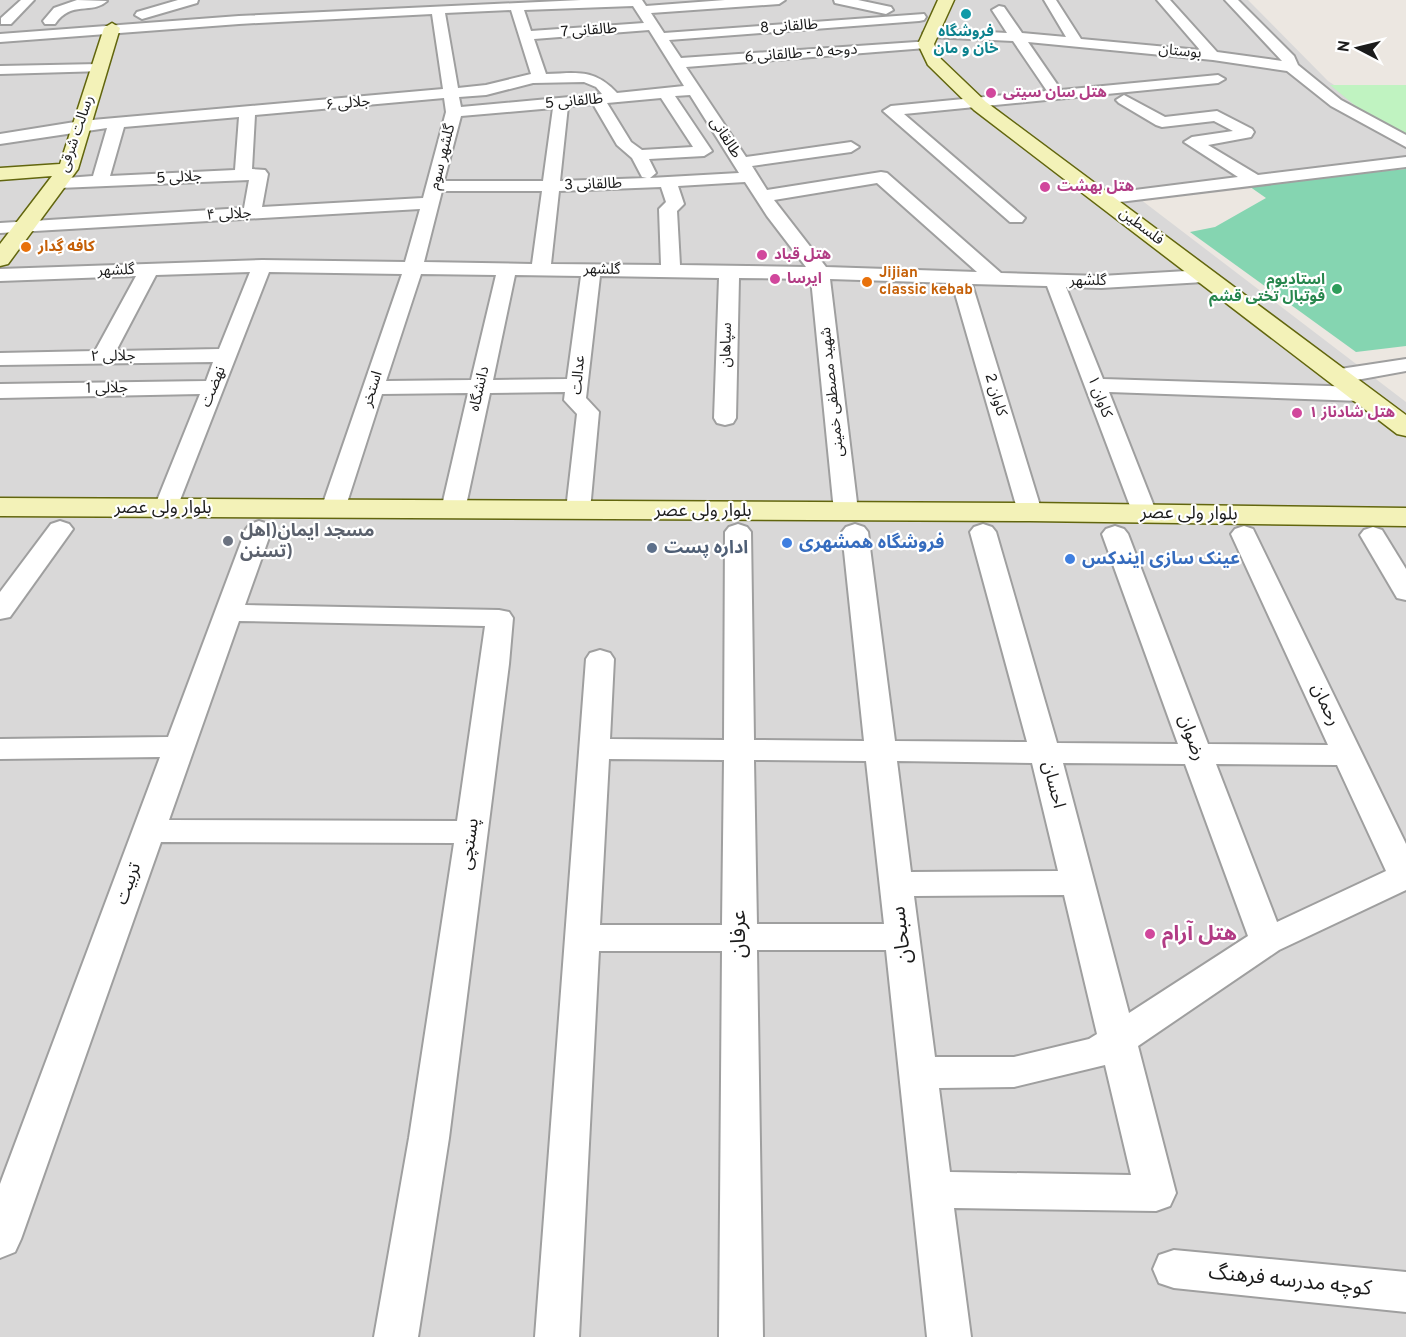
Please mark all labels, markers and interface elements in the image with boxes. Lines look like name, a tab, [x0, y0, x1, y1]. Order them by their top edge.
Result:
marker: فروشگاه خان و مان	[959, 7, 973, 21]
street label: طالقانی 8	[759, 16, 819, 38]
north arrow	[1328, 18, 1388, 78]
street label: طالقانی 7	[560, 20, 618, 42]
place label: فروشگاه خان و مان	[934, 22, 999, 59]
text: N	[1334, 39, 1356, 53]
street label: بوستان	[1158, 40, 1202, 64]
street label: دوحه ۵ - طالقانی 6	[744, 41, 858, 67]
place label: هتل سان سیتی	[1003, 84, 1107, 103]
marker: هتل سان سیتی	[984, 86, 998, 100]
street label: طالقانی 5	[544, 90, 604, 114]
street label: رسالت شرقی	[55, 93, 99, 175]
street label: جلالی ۶	[325, 93, 371, 115]
street label: طالقانی	[705, 114, 745, 162]
street label: گلشهر سوم	[426, 122, 460, 192]
street label: جلالی 5	[156, 167, 202, 189]
street label: طالقانی 3	[564, 174, 622, 196]
place label: هتل بهشت	[1057, 178, 1134, 197]
marker: هتل بهشت	[1038, 180, 1052, 194]
street label: جلالی ۴	[206, 204, 252, 226]
street label: فلسطین	[1115, 204, 1167, 250]
place label: کافه گِدار	[37, 237, 95, 257]
marker: کافه گِدار	[19, 240, 33, 254]
place label: هتل قباد	[774, 246, 832, 265]
marker: هتل قباد	[755, 248, 769, 262]
street label: گلشهر	[582, 260, 621, 280]
street label: گلشهر	[96, 261, 136, 281]
place label: Jijian classic kebab	[879, 264, 973, 300]
place label: ایرسا	[787, 270, 822, 289]
place label: استادیوم فوتبال تختی قشم	[1209, 271, 1325, 307]
marker: ایرسا	[768, 272, 782, 286]
street label: گلشهر	[1069, 272, 1107, 291]
marker: Jijian classic kebab	[860, 275, 874, 289]
marker: استادیوم فوتبال تختی قشم	[1330, 282, 1344, 296]
street label: سپاهان	[717, 322, 737, 368]
street label: شهید مصطفی خمینی	[817, 326, 849, 458]
street label: جلالی ۲	[90, 347, 136, 367]
street label: عدالت	[568, 354, 590, 395]
street label: نهضت	[197, 364, 231, 410]
street label: دانشگاه	[466, 365, 494, 413]
street label: استخر	[358, 369, 388, 410]
street label: کاوان 2	[980, 371, 1011, 420]
street label: کاوان ۱	[1082, 373, 1116, 421]
street label: جلالی 1	[86, 379, 128, 399]
place label: هتل شادناز ۱	[1309, 404, 1396, 423]
marker: هتل شادناز ۱	[1290, 406, 1304, 420]
street label: بلوار ولی عصر	[113, 497, 212, 520]
street label: بلوار ولی عصر	[653, 500, 752, 523]
street label: بلوار ولی عصر	[1139, 502, 1238, 526]
place label: مسجد ایمان(اهل تسنن)	[240, 520, 374, 564]
place label: فروشگاه همشهری	[799, 532, 944, 555]
marker: مسجد ایمان(اهل تسنن)	[221, 534, 235, 548]
marker: فروشگاه همشهری	[780, 536, 794, 550]
place label: اداره پست	[664, 537, 748, 560]
marker: اداره پست	[645, 541, 659, 555]
place label: عینک سازی ایندکس	[1082, 548, 1240, 571]
marker: عینک سازی ایندکس	[1063, 552, 1077, 566]
street label: رحمان	[1305, 680, 1345, 730]
street label: رضوان	[1172, 712, 1210, 764]
street label: احسان	[1036, 759, 1070, 811]
street label: پستچی	[455, 817, 485, 871]
street label: تربیت	[111, 860, 147, 908]
street label: سبحان	[885, 905, 919, 965]
street label: عرفان	[726, 910, 753, 958]
place label: هتل آرام	[1162, 920, 1237, 949]
marker: هتل آرام	[1143, 927, 1157, 941]
street label: کوچه مدرسه فرهنگ	[1207, 1259, 1373, 1303]

